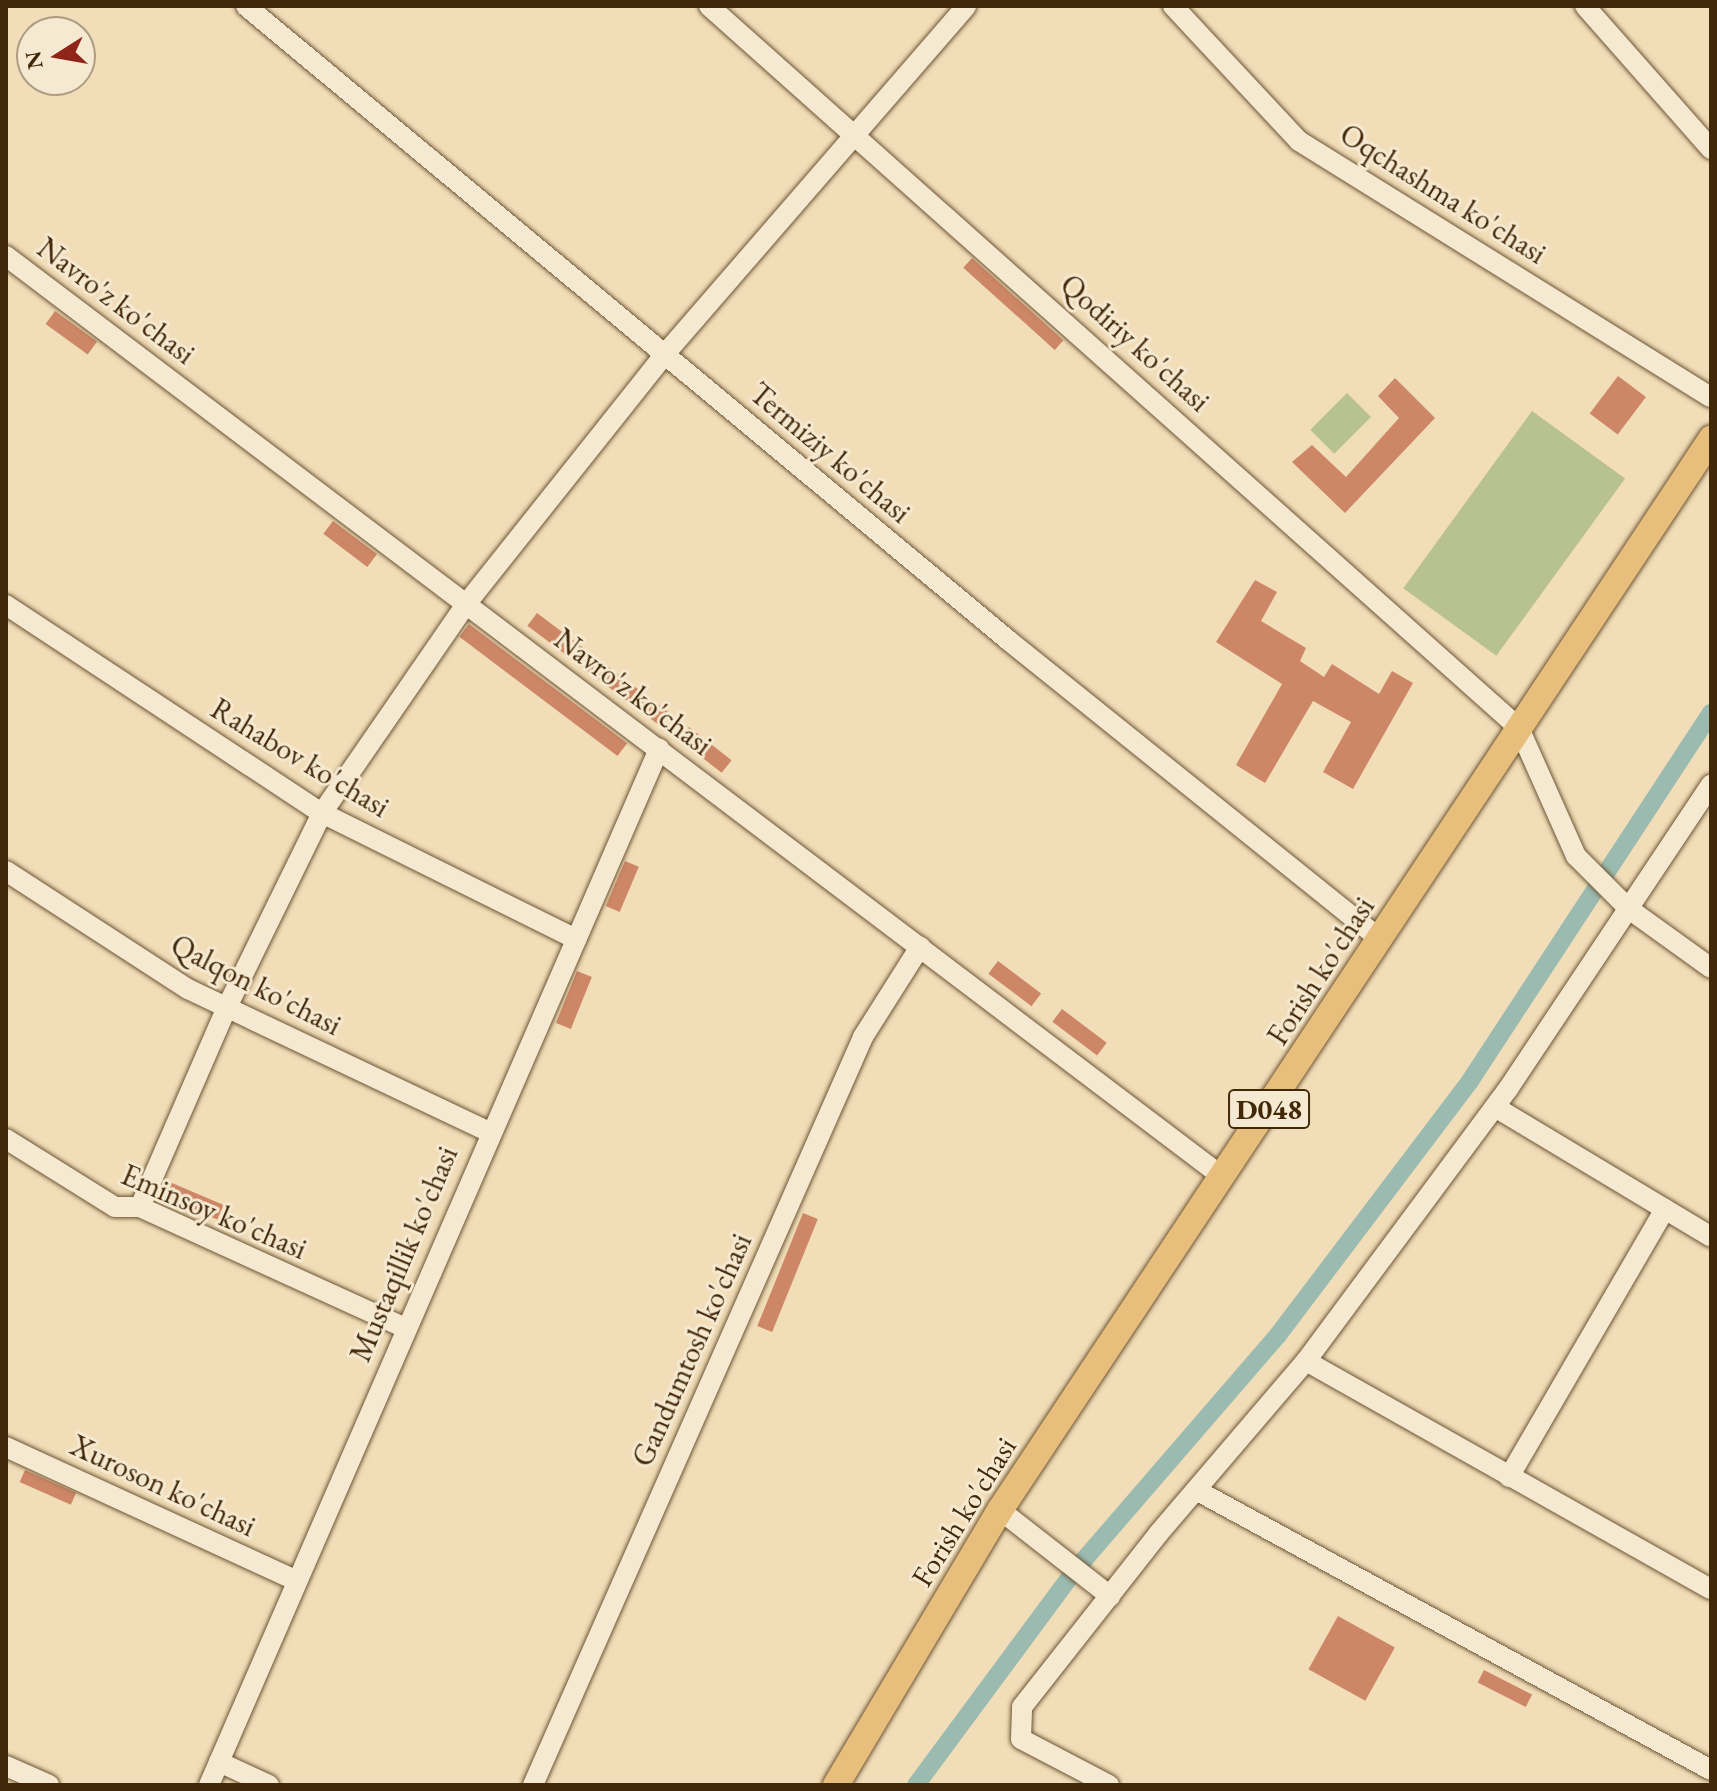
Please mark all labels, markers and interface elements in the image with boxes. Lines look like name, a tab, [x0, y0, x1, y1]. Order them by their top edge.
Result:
north arrow	[16, 16, 96, 96]
text: N	[18, 49, 50, 72]
street label: Oqchashma ko'chasi	[1333, 116, 1553, 272]
street label: Navro'z ko'chasi	[30, 230, 202, 372]
street label: Qodiriy ko'chasi	[1053, 267, 1217, 419]
street label: Termiziy ko'chasi	[742, 375, 918, 531]
street label: Navro'z ko'chasi	[547, 621, 719, 763]
street label: Rahabov ko'chasi	[204, 691, 396, 825]
street label: Forish ko'chasi	[1260, 890, 1382, 1052]
street label: Qalqon ko'chasi	[165, 927, 347, 1043]
road number: D048	[1227, 1085, 1311, 1133]
street label: Mustaqillik ko'chasi	[342, 1141, 466, 1367]
street label: Eminsoy ko'chasi	[116, 1157, 312, 1267]
street label: Gandumtosh ko'chasi	[625, 1228, 759, 1472]
street label: Xuroson ko'chasi	[65, 1427, 261, 1545]
street label: Forish ko'chasi	[904, 1431, 1024, 1593]

